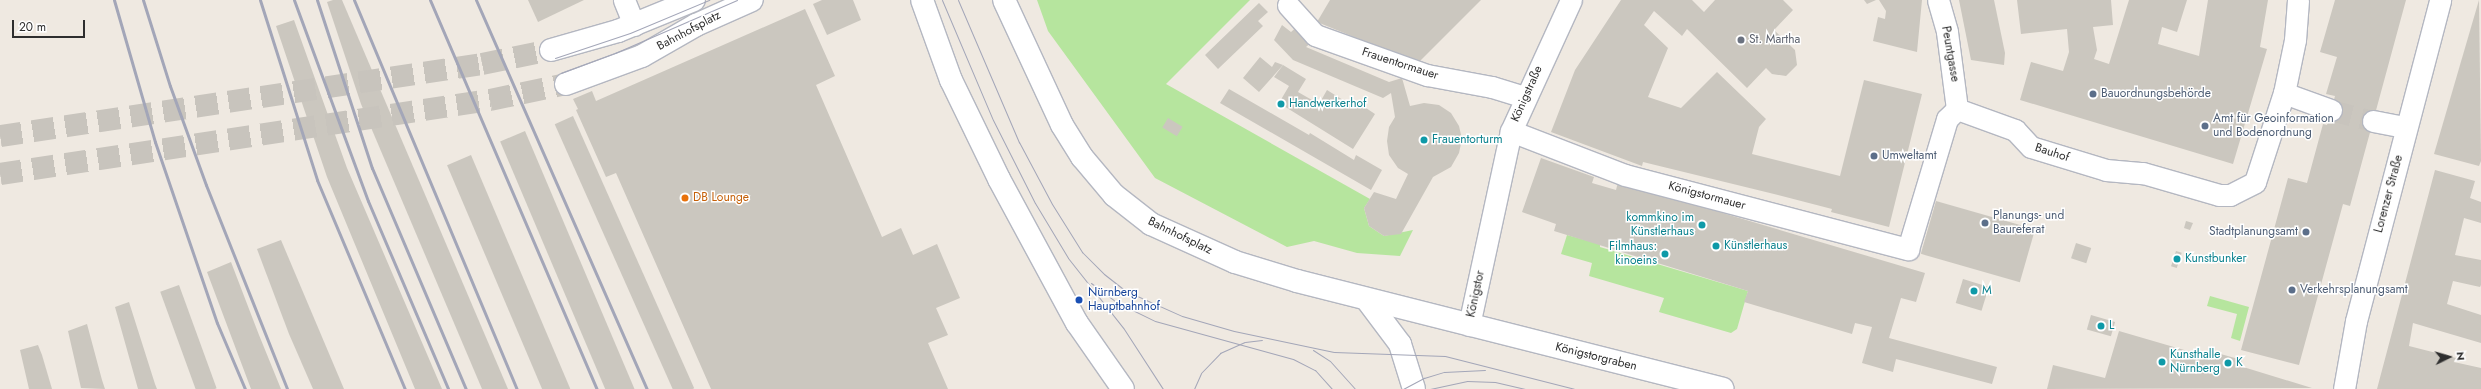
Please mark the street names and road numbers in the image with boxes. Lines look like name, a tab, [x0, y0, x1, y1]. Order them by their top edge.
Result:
street label: Bahnhofsplatz	[655, 8, 723, 54]
street label: Peuntgasse	[1938, 25, 1962, 83]
street label: Frauentormauer	[1360, 45, 1440, 83]
street label: Königstraße	[1508, 64, 1546, 124]
street label: Bauhof	[2033, 141, 2071, 165]
street label: Lorenzer Straße	[2372, 154, 2406, 234]
street label: Königstormauer	[1667, 179, 1747, 213]
street label: Bahnhofsplatz	[1145, 214, 1215, 258]
street label: Königstor	[1464, 269, 1488, 319]
street label: Königstorgraben	[1554, 340, 1638, 374]

